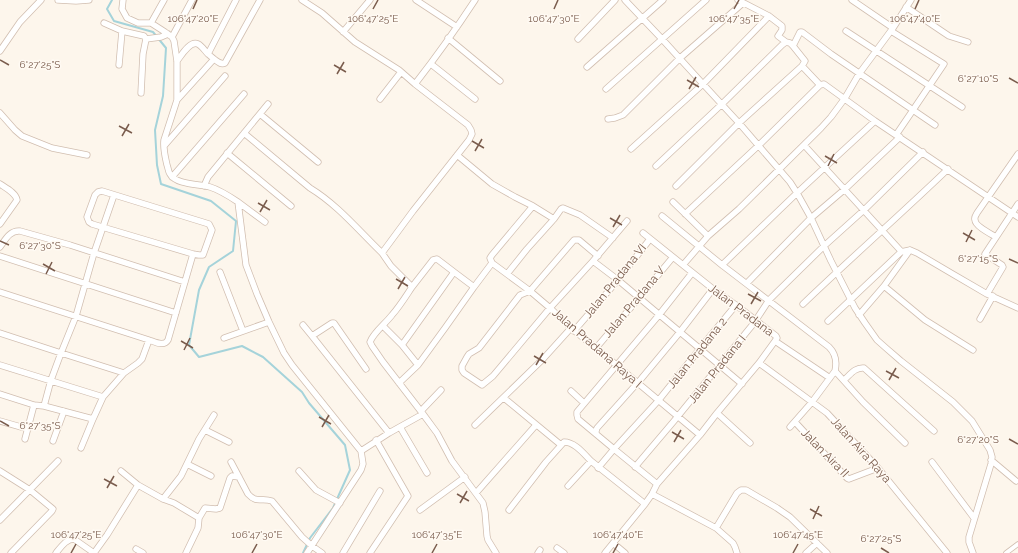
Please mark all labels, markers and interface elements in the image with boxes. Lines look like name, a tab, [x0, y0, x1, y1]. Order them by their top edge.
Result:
text: 106°47'20"E	[167, 13, 219, 24]
text: 106°47'25"E	[348, 13, 398, 24]
text: 106°47'30"E	[528, 13, 580, 24]
text: 106°47'35"E	[709, 13, 759, 24]
text: 106°47'40"E	[890, 13, 940, 24]
text: 6°27'25"S	[20, 59, 60, 70]
text: 6°27'10"S	[958, 73, 998, 84]
text: 6°27'30"S	[19, 240, 61, 251]
street label: Jalan Pradana VI	[580, 241, 650, 321]
text: 6°27'15"S	[958, 253, 998, 264]
street label: Jalan Pradana V	[600, 263, 668, 341]
street label: Jalan Pradana	[706, 281, 776, 339]
street label: Jalan Pradana Raya I	[549, 305, 645, 391]
street label: Jalan Pradana 2	[664, 315, 730, 391]
street label: Jalan Pradana I	[685, 332, 749, 406]
street label: Jalan Aira Raya	[828, 414, 894, 486]
text: 6°27'35"S	[20, 420, 60, 431]
street label: Jalan Aira II	[798, 426, 852, 480]
text: 6°27'20"S	[957, 434, 999, 445]
text: 106°47'25"E	[51, 529, 101, 540]
text: 106°47'30"E	[231, 529, 283, 540]
text: 106°47'35"E	[412, 529, 462, 540]
text: 106°47'40"E	[593, 529, 643, 540]
text: 106°47'45"E	[773, 529, 823, 540]
text: 6°27'25"S	[861, 533, 901, 544]

